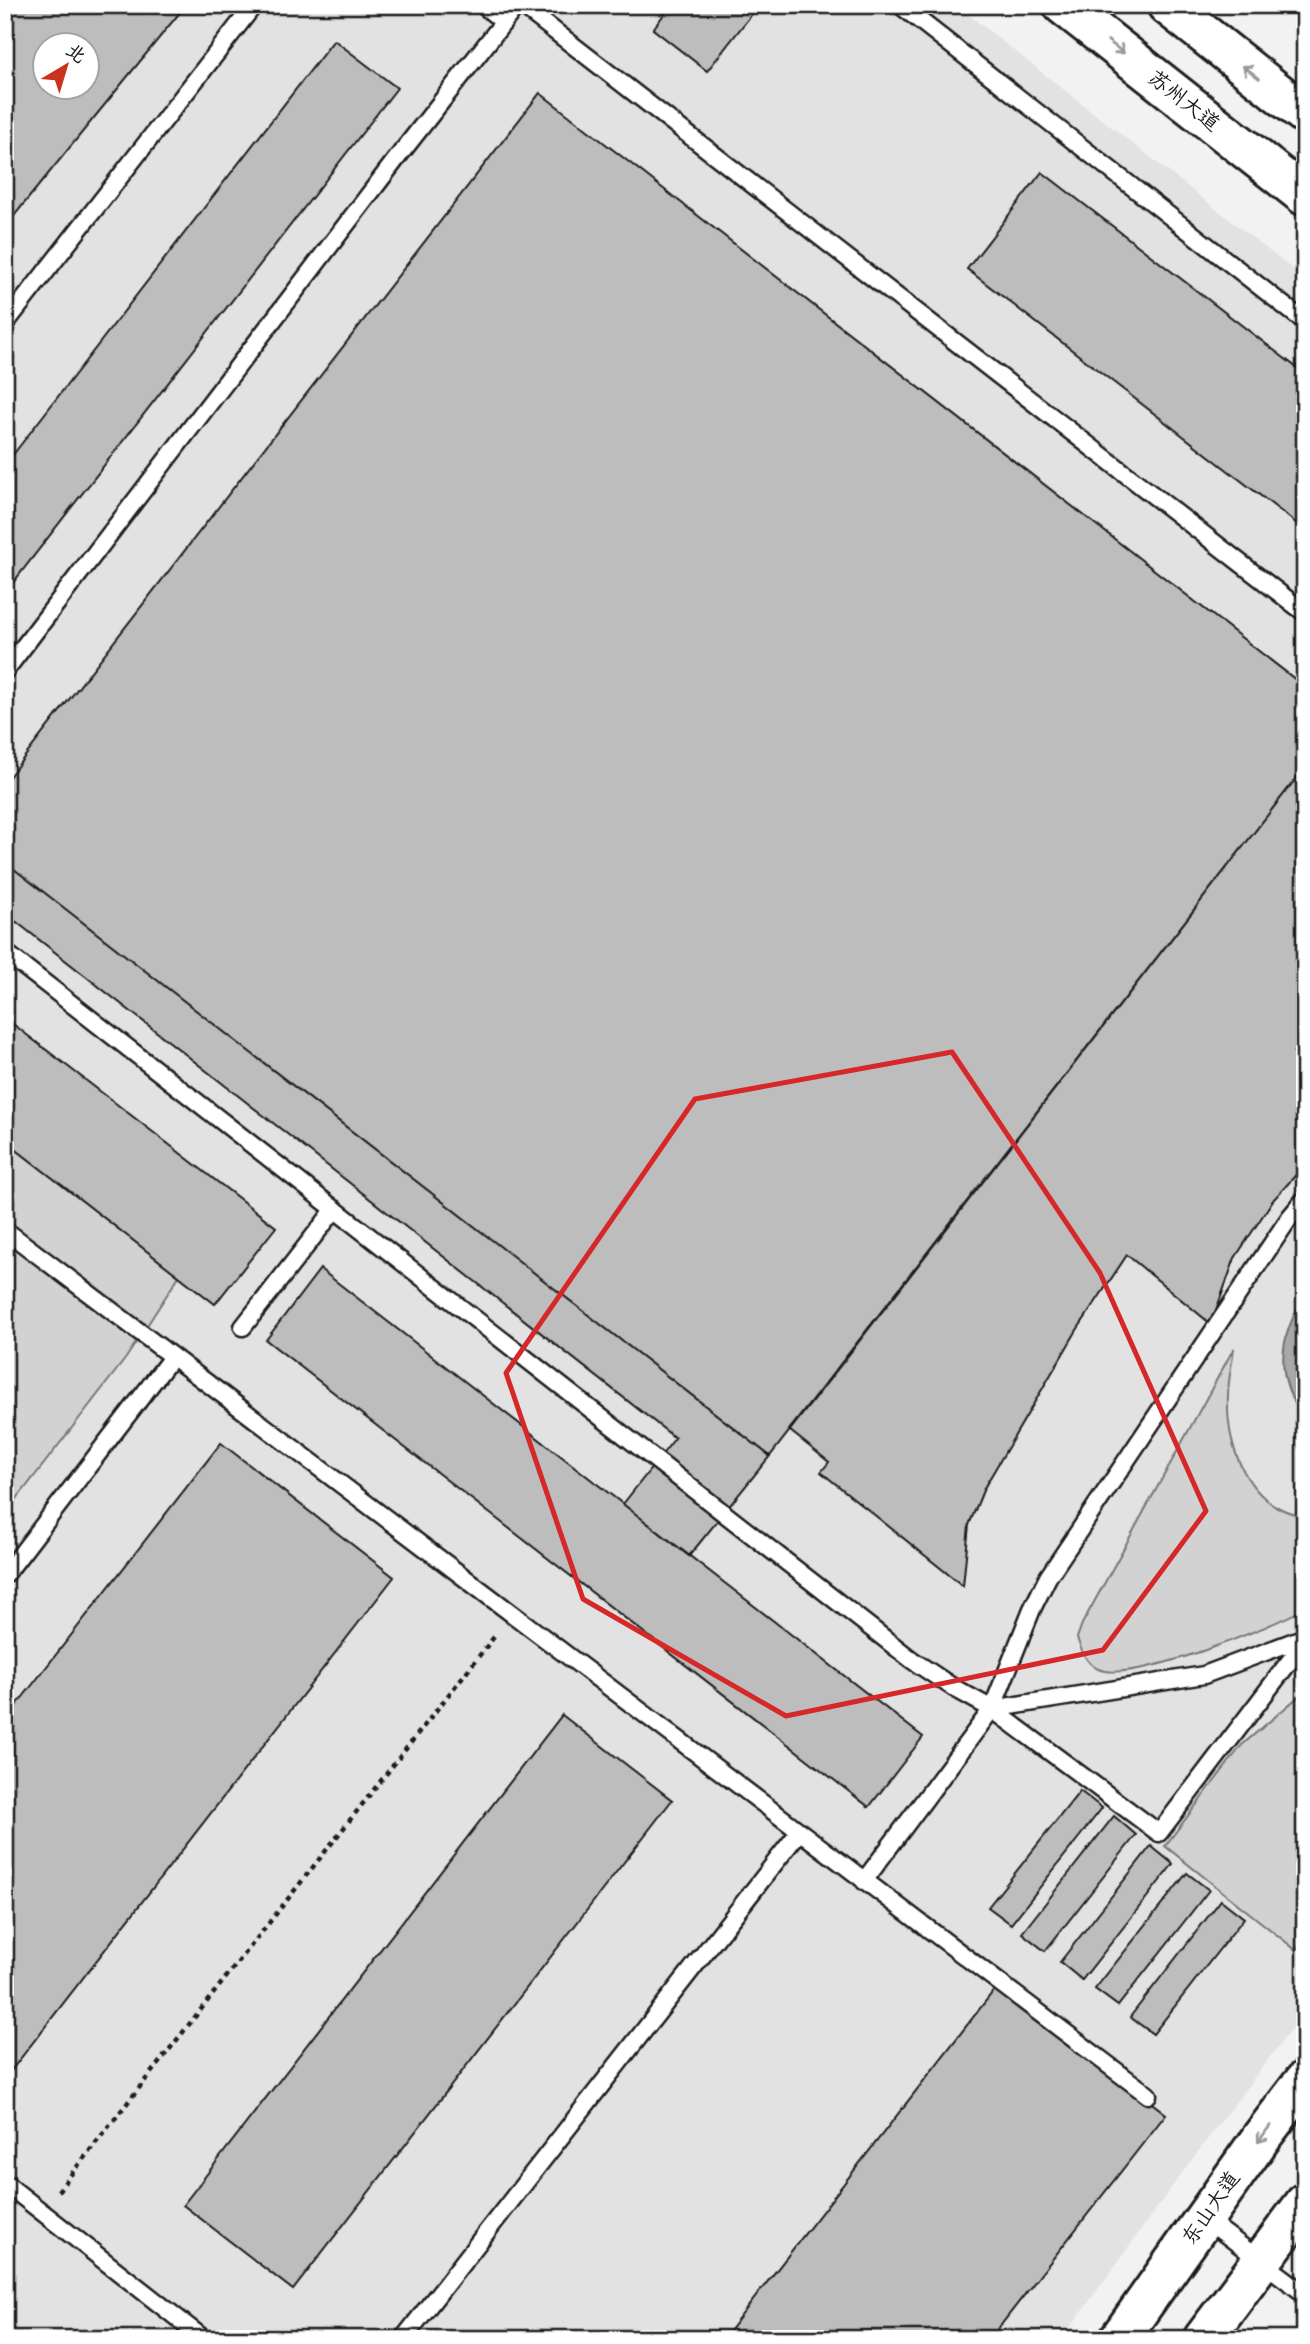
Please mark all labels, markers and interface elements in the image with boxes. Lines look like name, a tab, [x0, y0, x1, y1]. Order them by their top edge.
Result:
north arrow	[32, 32, 102, 102]
text: 北	[60, 37, 91, 70]
one-way arrow	[1106, 40, 1125, 55]
street label: 苏州大道	[1142, 64, 1226, 138]
one-way arrow	[1243, 64, 1261, 80]
one-way arrow	[1257, 2124, 1271, 2143]
street label: 东山大道	[1175, 2165, 1247, 2251]

